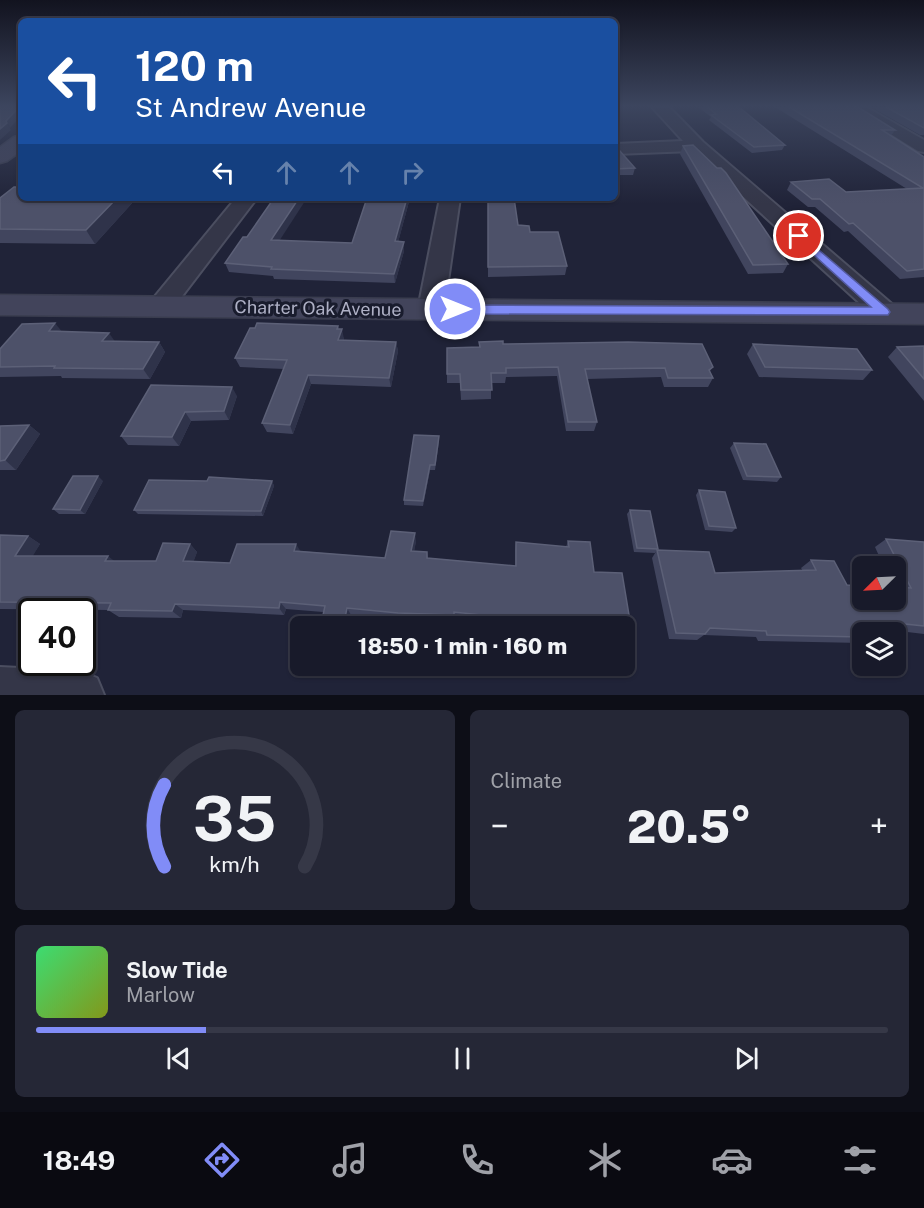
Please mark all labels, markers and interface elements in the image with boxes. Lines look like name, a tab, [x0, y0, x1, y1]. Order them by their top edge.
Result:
text: 120 m	[135, 41, 254, 90]
icon: left	[36, 42, 114, 120]
text: St Andrew Avenue	[135, 91, 366, 123]
icon: left	[207, 156, 240, 189]
icon: ahead	[270, 156, 303, 189]
icon: ahead	[333, 156, 366, 189]
icon: right	[396, 156, 429, 189]
pin	[773, 210, 824, 261]
icon: arrive	[782, 219, 815, 252]
position arrow	[423, 277, 487, 341]
street label: Charter Oak Avenue	[234, 296, 402, 320]
north arrow	[852, 556, 906, 610]
map controls	[852, 556, 906, 676]
speed limit sign: 40	[18, 598, 96, 676]
button: layers	[852, 622, 906, 676]
text: 18:50 · 1 min · 160 m	[358, 633, 567, 659]
text: Climate	[491, 769, 562, 793]
text: 35	[193, 782, 277, 855]
text: 20.5°	[627, 800, 752, 853]
text: −	[491, 807, 509, 845]
text: +	[870, 807, 888, 845]
text: km/h	[210, 852, 260, 877]
text: Slow Tide	[126, 957, 228, 983]
text: Marlow	[126, 983, 195, 1007]
icon: previous	[162, 1042, 195, 1075]
icon: pause	[446, 1042, 479, 1075]
icon: next	[730, 1042, 763, 1075]
icon: directions	[201, 1139, 243, 1181]
icon: music	[329, 1139, 371, 1181]
icon: phone	[456, 1139, 498, 1181]
icon: climate	[584, 1139, 626, 1181]
icon: car	[711, 1139, 753, 1181]
icon: filters	[839, 1139, 881, 1181]
text: 18:49	[43, 1144, 115, 1176]

